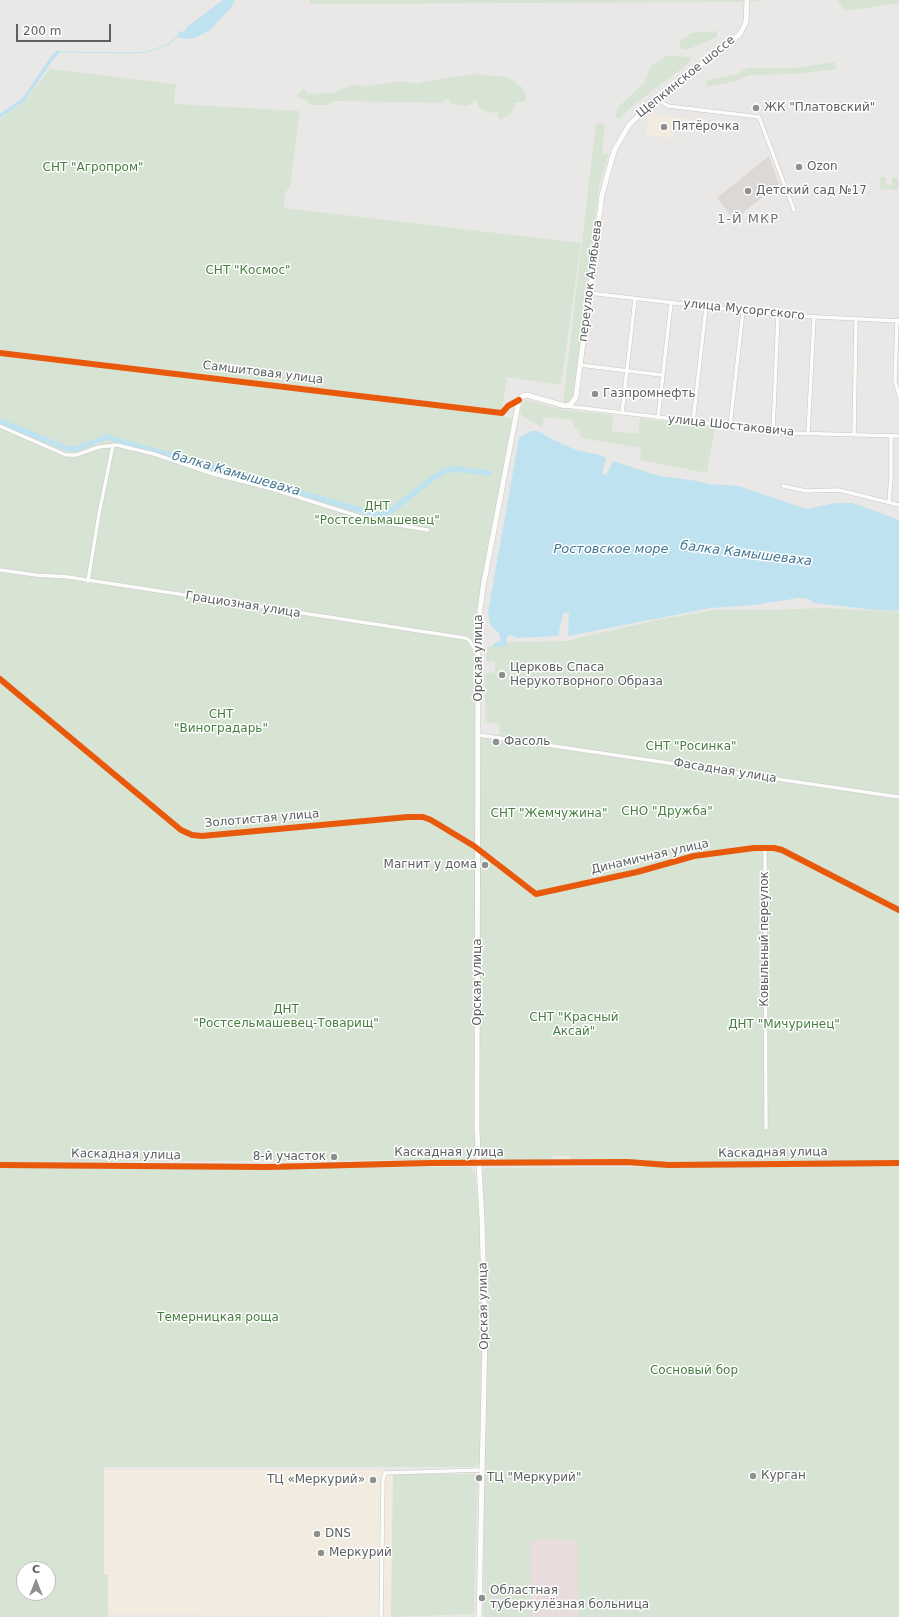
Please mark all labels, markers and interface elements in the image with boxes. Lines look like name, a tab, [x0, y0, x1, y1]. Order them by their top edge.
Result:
scale bar	[18, 16, 113, 42]
text: 200 m	[23, 24, 61, 38]
street label: Щепкинское шоссе	[634, 33, 738, 121]
place label: ЖК "Платовский"	[764, 101, 875, 115]
marker: ЖК "Платовский"	[751, 103, 761, 113]
place label: Пятёрочка	[672, 120, 739, 134]
marker: Пятёрочка	[659, 122, 669, 132]
place label: Ozon	[807, 160, 838, 174]
park label: СНТ "Агропром"	[43, 161, 143, 175]
marker: Ozon	[794, 162, 804, 172]
place label: Детский сад №17	[756, 184, 867, 198]
marker: Детский сад №17	[743, 186, 753, 196]
district label: 1-Й МКР	[717, 212, 779, 228]
street label: переулок Алябьева	[576, 219, 606, 343]
park label: СНТ "Космос"	[205, 264, 291, 278]
street label: улица Мусоргского	[683, 296, 805, 324]
street label: Самшитовая улица	[202, 358, 324, 388]
place label: Газпромнефть	[603, 387, 695, 401]
marker: Газпромнефть	[590, 389, 600, 399]
street label: улица Шостаковича	[667, 412, 795, 440]
water label: балка Камышеваха	[170, 448, 302, 500]
park label: ДНТ "Ростсельмашевец"	[314, 500, 440, 528]
water label: балка Камышеваха	[679, 538, 813, 570]
water label: Ростовское море	[553, 542, 669, 558]
street label: Грациозная улица	[184, 589, 302, 621]
street label: Орская улица	[472, 614, 486, 702]
place label: Церковь Спаса Нерукотворного Образа	[510, 661, 663, 689]
marker: Церковь Спаса Нерукотворного Образа	[497, 670, 507, 680]
park label: СНТ "Виноградарь"	[174, 708, 268, 736]
place label: Фасоль	[504, 735, 550, 749]
marker: Фасоль	[491, 737, 501, 747]
park label: СНТ "Росинка"	[645, 740, 737, 754]
street label: Фасадная улица	[672, 756, 778, 786]
park label: СНО "Дружба"	[621, 805, 713, 819]
street label: Золотистая улица	[204, 807, 320, 831]
park label: СНТ "Жемчужина"	[491, 807, 607, 821]
street label: Динамичная улица	[590, 836, 710, 878]
place label: Магнит у дома	[384, 858, 477, 872]
marker: Магнит у дома	[480, 860, 490, 870]
street label: Ковыльный переулок	[758, 871, 772, 1007]
street label: Орская улица	[471, 938, 485, 1026]
park label: ДНТ "Ростсельмашевец-Товарищ"	[193, 1003, 379, 1031]
park label: СНТ "Красный Аксай"	[529, 1011, 619, 1039]
park label: ДНТ "Мичуринец"	[728, 1018, 840, 1032]
street label: Каскадная улица	[718, 1145, 828, 1161]
street label: Каскадная улица	[394, 1146, 504, 1160]
street label: Каскадная улица	[71, 1147, 181, 1163]
place label: 8-й участок	[253, 1150, 326, 1164]
marker: 8-й участок	[329, 1152, 339, 1162]
street label: Орская улица	[476, 1262, 492, 1350]
park label: Темерницкая роща	[157, 1311, 279, 1325]
park label: Сосновый бор	[650, 1364, 738, 1378]
place label: Курган	[761, 1469, 806, 1483]
place label: ТЦ "Меркурий"	[487, 1471, 581, 1485]
marker: Курган	[748, 1471, 758, 1481]
place label: ТЦ «Меркурий»	[267, 1473, 365, 1487]
marker: ТЦ "Меркурий"	[474, 1473, 484, 1483]
marker: ТЦ «Меркурий»	[368, 1475, 378, 1485]
place label: DNS	[325, 1527, 351, 1541]
marker: DNS	[312, 1529, 322, 1539]
place label: Меркурий	[329, 1546, 392, 1560]
marker: Меркурий	[316, 1548, 326, 1558]
north arrow	[16, 1561, 56, 1601]
text: С	[32, 1563, 40, 1576]
place label: Областная туберкулёзная больница	[490, 1584, 649, 1612]
marker: Областная туберкулёзная больница	[477, 1593, 487, 1603]

